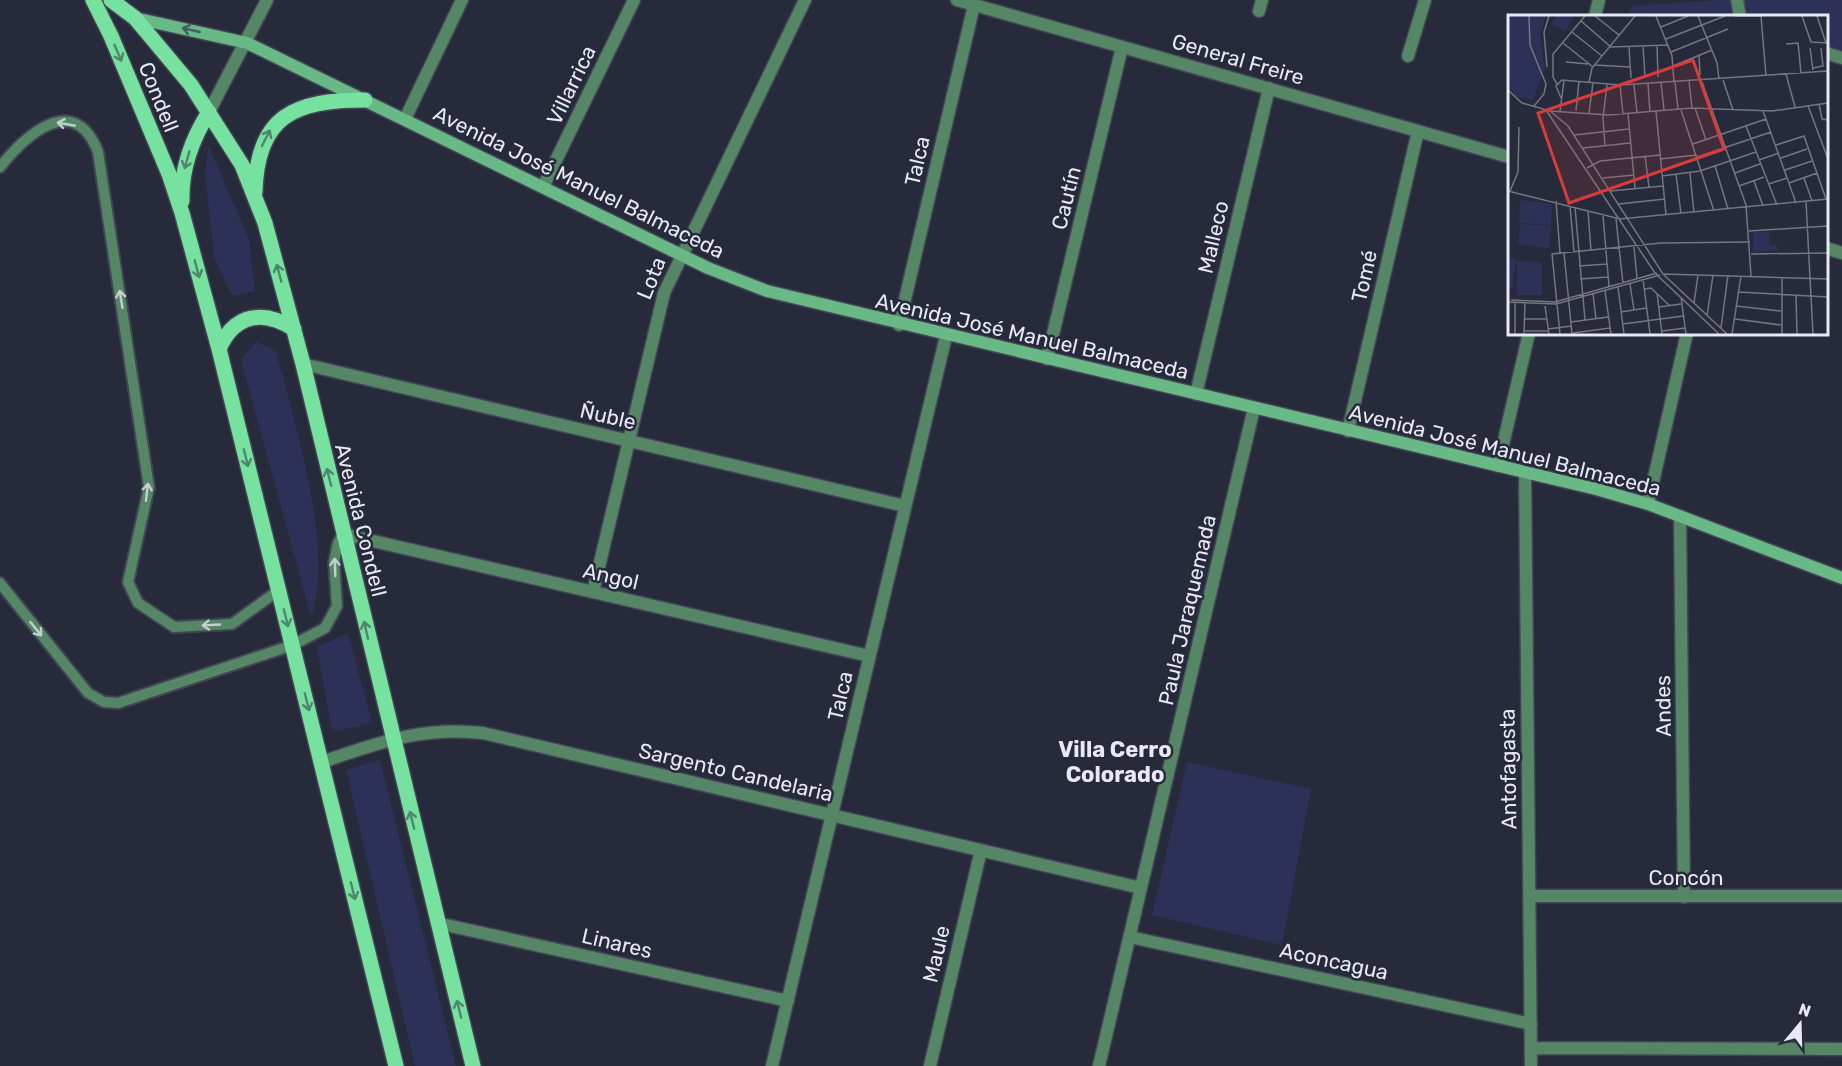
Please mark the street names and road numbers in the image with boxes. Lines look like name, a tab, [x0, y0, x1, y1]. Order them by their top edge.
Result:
street label: General Freire	[1169, 28, 1307, 90]
street label: Villarrica	[541, 41, 601, 129]
street label: Condell	[134, 58, 184, 136]
street label: Avenida José Manuel Balmaceda	[429, 101, 729, 263]
street label: Talca	[899, 134, 935, 188]
street label: Cautín	[1046, 164, 1086, 232]
street label: Malleco	[1193, 198, 1233, 276]
street label: Tomé	[1346, 248, 1382, 304]
street label: Lota	[631, 253, 671, 303]
street label: Avenida José Manuel Balmaceda	[873, 288, 1191, 384]
street label: Ñuble	[578, 397, 638, 435]
street label: Avenida José Manuel Balmaceda	[1346, 399, 1664, 501]
street label: Avenida Condell	[330, 441, 392, 599]
street label: Paula Jaraquemada	[1153, 512, 1221, 708]
street label: Angol	[581, 557, 641, 595]
street label: Talca	[822, 669, 858, 723]
street label: Andes	[1650, 675, 1676, 737]
street label: Antofagasta	[1494, 708, 1522, 830]
street label: Sargento Candelaria	[636, 737, 836, 807]
street label: Concón	[1648, 865, 1724, 890]
street label: Linares	[579, 923, 655, 963]
street label: Maule	[917, 923, 955, 985]
street label: Aconcagua	[1277, 937, 1391, 985]

